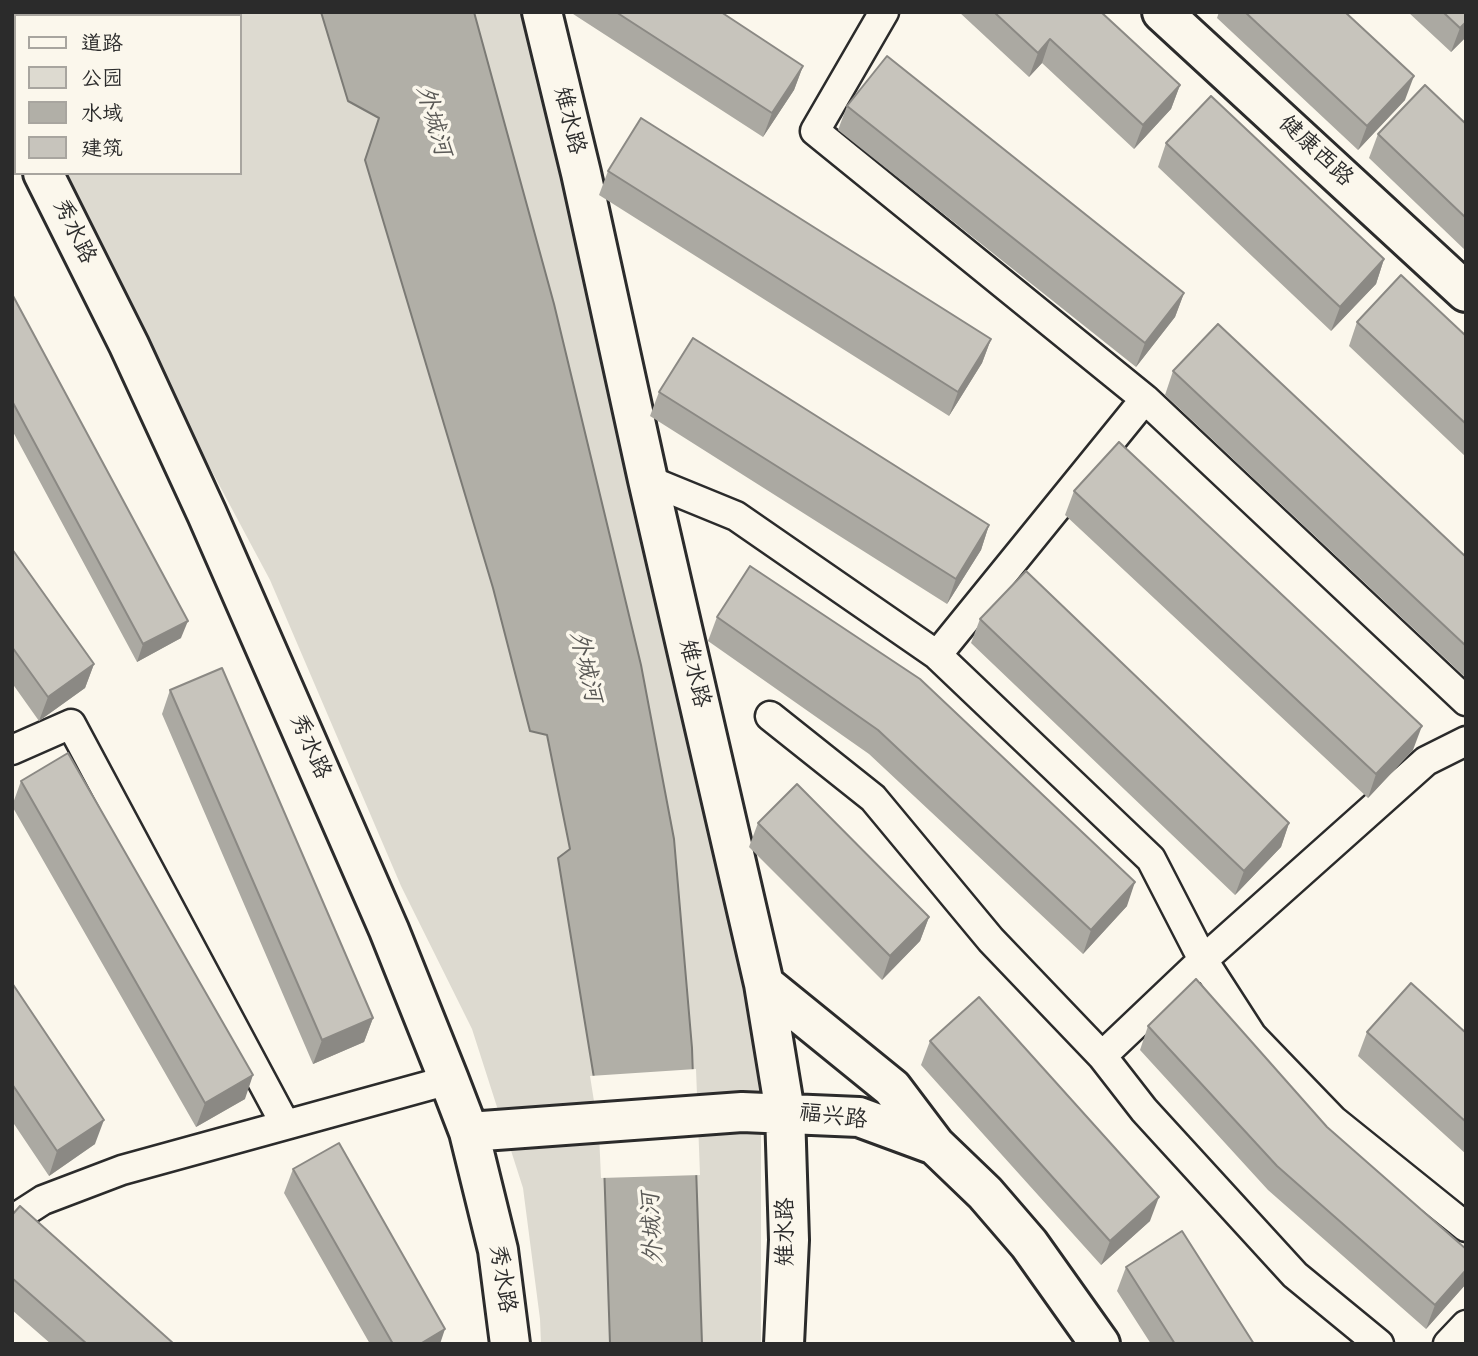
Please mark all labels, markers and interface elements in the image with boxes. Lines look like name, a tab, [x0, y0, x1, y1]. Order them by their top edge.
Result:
legend	[14, 14, 242, 175]
text: 道路	[81, 30, 123, 58]
text: 公园	[81, 65, 123, 93]
water label: 外城河	[408, 82, 456, 160]
street label: 雉水路	[546, 84, 590, 158]
text: 水域	[81, 100, 123, 128]
street label: 健康西路	[1272, 111, 1358, 193]
text: 建筑	[81, 135, 123, 163]
street label: 秀水路	[45, 195, 101, 269]
water label: 外城河	[562, 629, 606, 705]
street label: 雉水路	[672, 637, 714, 711]
street label: 秀水路	[282, 710, 336, 784]
street label: 福兴路	[797, 1100, 869, 1136]
water label: 外城河	[638, 1191, 670, 1265]
street label: 雉水路	[773, 1198, 801, 1266]
street label: 秀水路	[482, 1243, 520, 1315]

